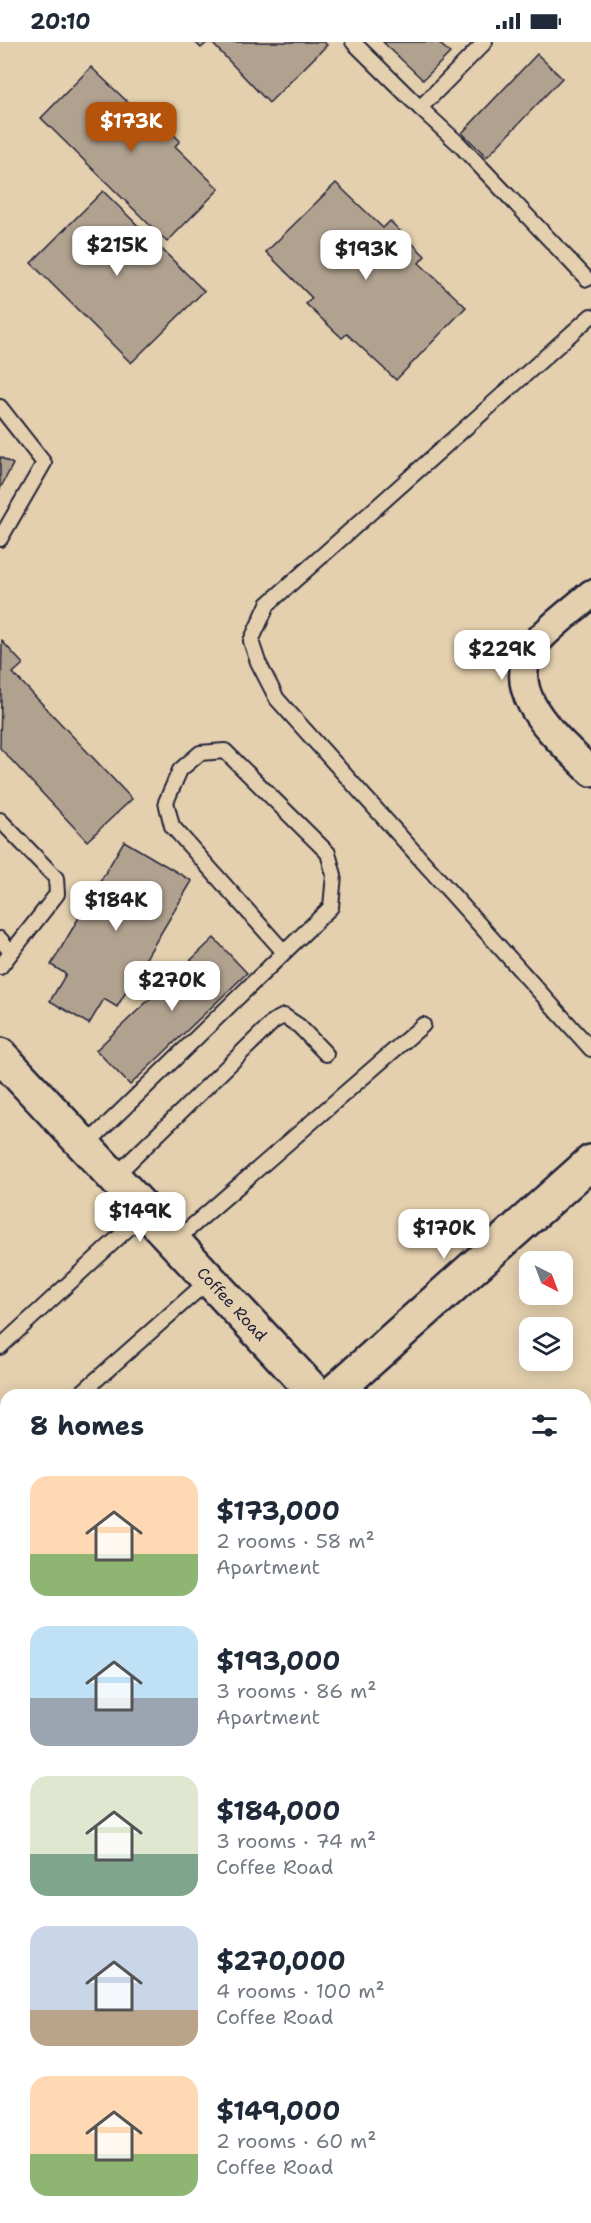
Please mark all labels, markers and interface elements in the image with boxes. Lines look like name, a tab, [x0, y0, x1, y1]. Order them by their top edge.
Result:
text: 20:10	[30, 7, 91, 36]
pin: $173K	[89, 102, 173, 153]
text: $173K	[100, 108, 162, 134]
pin: $215K	[75, 226, 159, 277]
pin: $193K	[324, 230, 408, 281]
text: $215K	[86, 232, 148, 258]
text: $193K	[334, 236, 398, 262]
pin: $229K	[460, 630, 544, 681]
text: $229K	[468, 636, 536, 662]
pin: $184K	[74, 881, 158, 932]
text: $184K	[84, 887, 148, 913]
pin: $270K	[130, 961, 214, 1012]
text: $270K	[138, 967, 206, 993]
pin: $149K	[98, 1192, 182, 1243]
text: $149K	[109, 1198, 171, 1224]
pin: $170K	[402, 1209, 486, 1260]
text: $170K	[412, 1215, 476, 1241]
north arrow	[519, 1251, 573, 1305]
map controls	[519, 1251, 573, 1371]
street label: Coffee Road	[192, 1263, 272, 1345]
button: layers	[519, 1317, 573, 1371]
text: 8 homes	[30, 1408, 144, 1443]
icon: filters	[528, 1409, 561, 1442]
text: $173,000	[216, 1493, 340, 1528]
icon: home	[78, 1500, 150, 1572]
text: 2 rooms · 58 m²	[216, 1528, 375, 1554]
text: Apartment	[216, 1554, 320, 1580]
text: $193,000	[216, 1643, 341, 1678]
icon: home	[78, 1650, 150, 1722]
text: 3 rooms · 86 m²	[216, 1678, 376, 1704]
text: Apartment	[216, 1704, 320, 1730]
text: $184,000	[216, 1793, 340, 1828]
icon: home	[78, 1800, 150, 1872]
text: 3 rooms · 74 m²	[216, 1828, 376, 1854]
text: Coffee Road	[216, 1854, 333, 1880]
text: $270,000	[216, 1943, 346, 1978]
icon: home	[78, 1950, 150, 2022]
text: 4 rooms · 100 m²	[216, 1978, 385, 2004]
text: Coffee Road	[216, 2004, 333, 2030]
text: $149,000	[216, 2093, 340, 2128]
icon: home	[78, 2100, 150, 2172]
text: 2 rooms · 60 m²	[216, 2128, 376, 2154]
text: Coffee Road	[216, 2154, 333, 2180]

